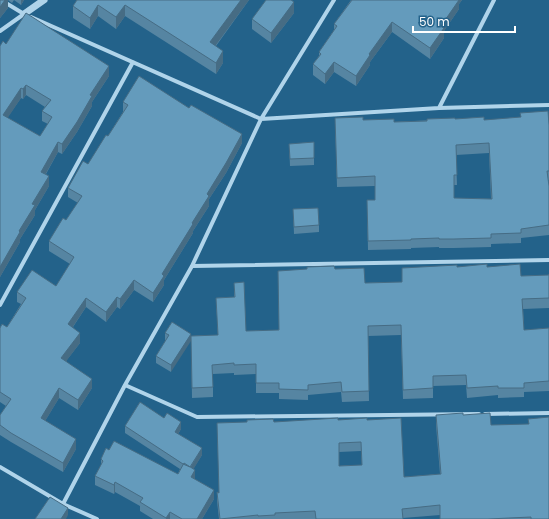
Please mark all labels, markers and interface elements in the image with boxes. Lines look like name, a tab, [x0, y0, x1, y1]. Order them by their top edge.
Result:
scale bar	[413, 8, 515, 34]
text: 50 m	[419, 13, 450, 30]

